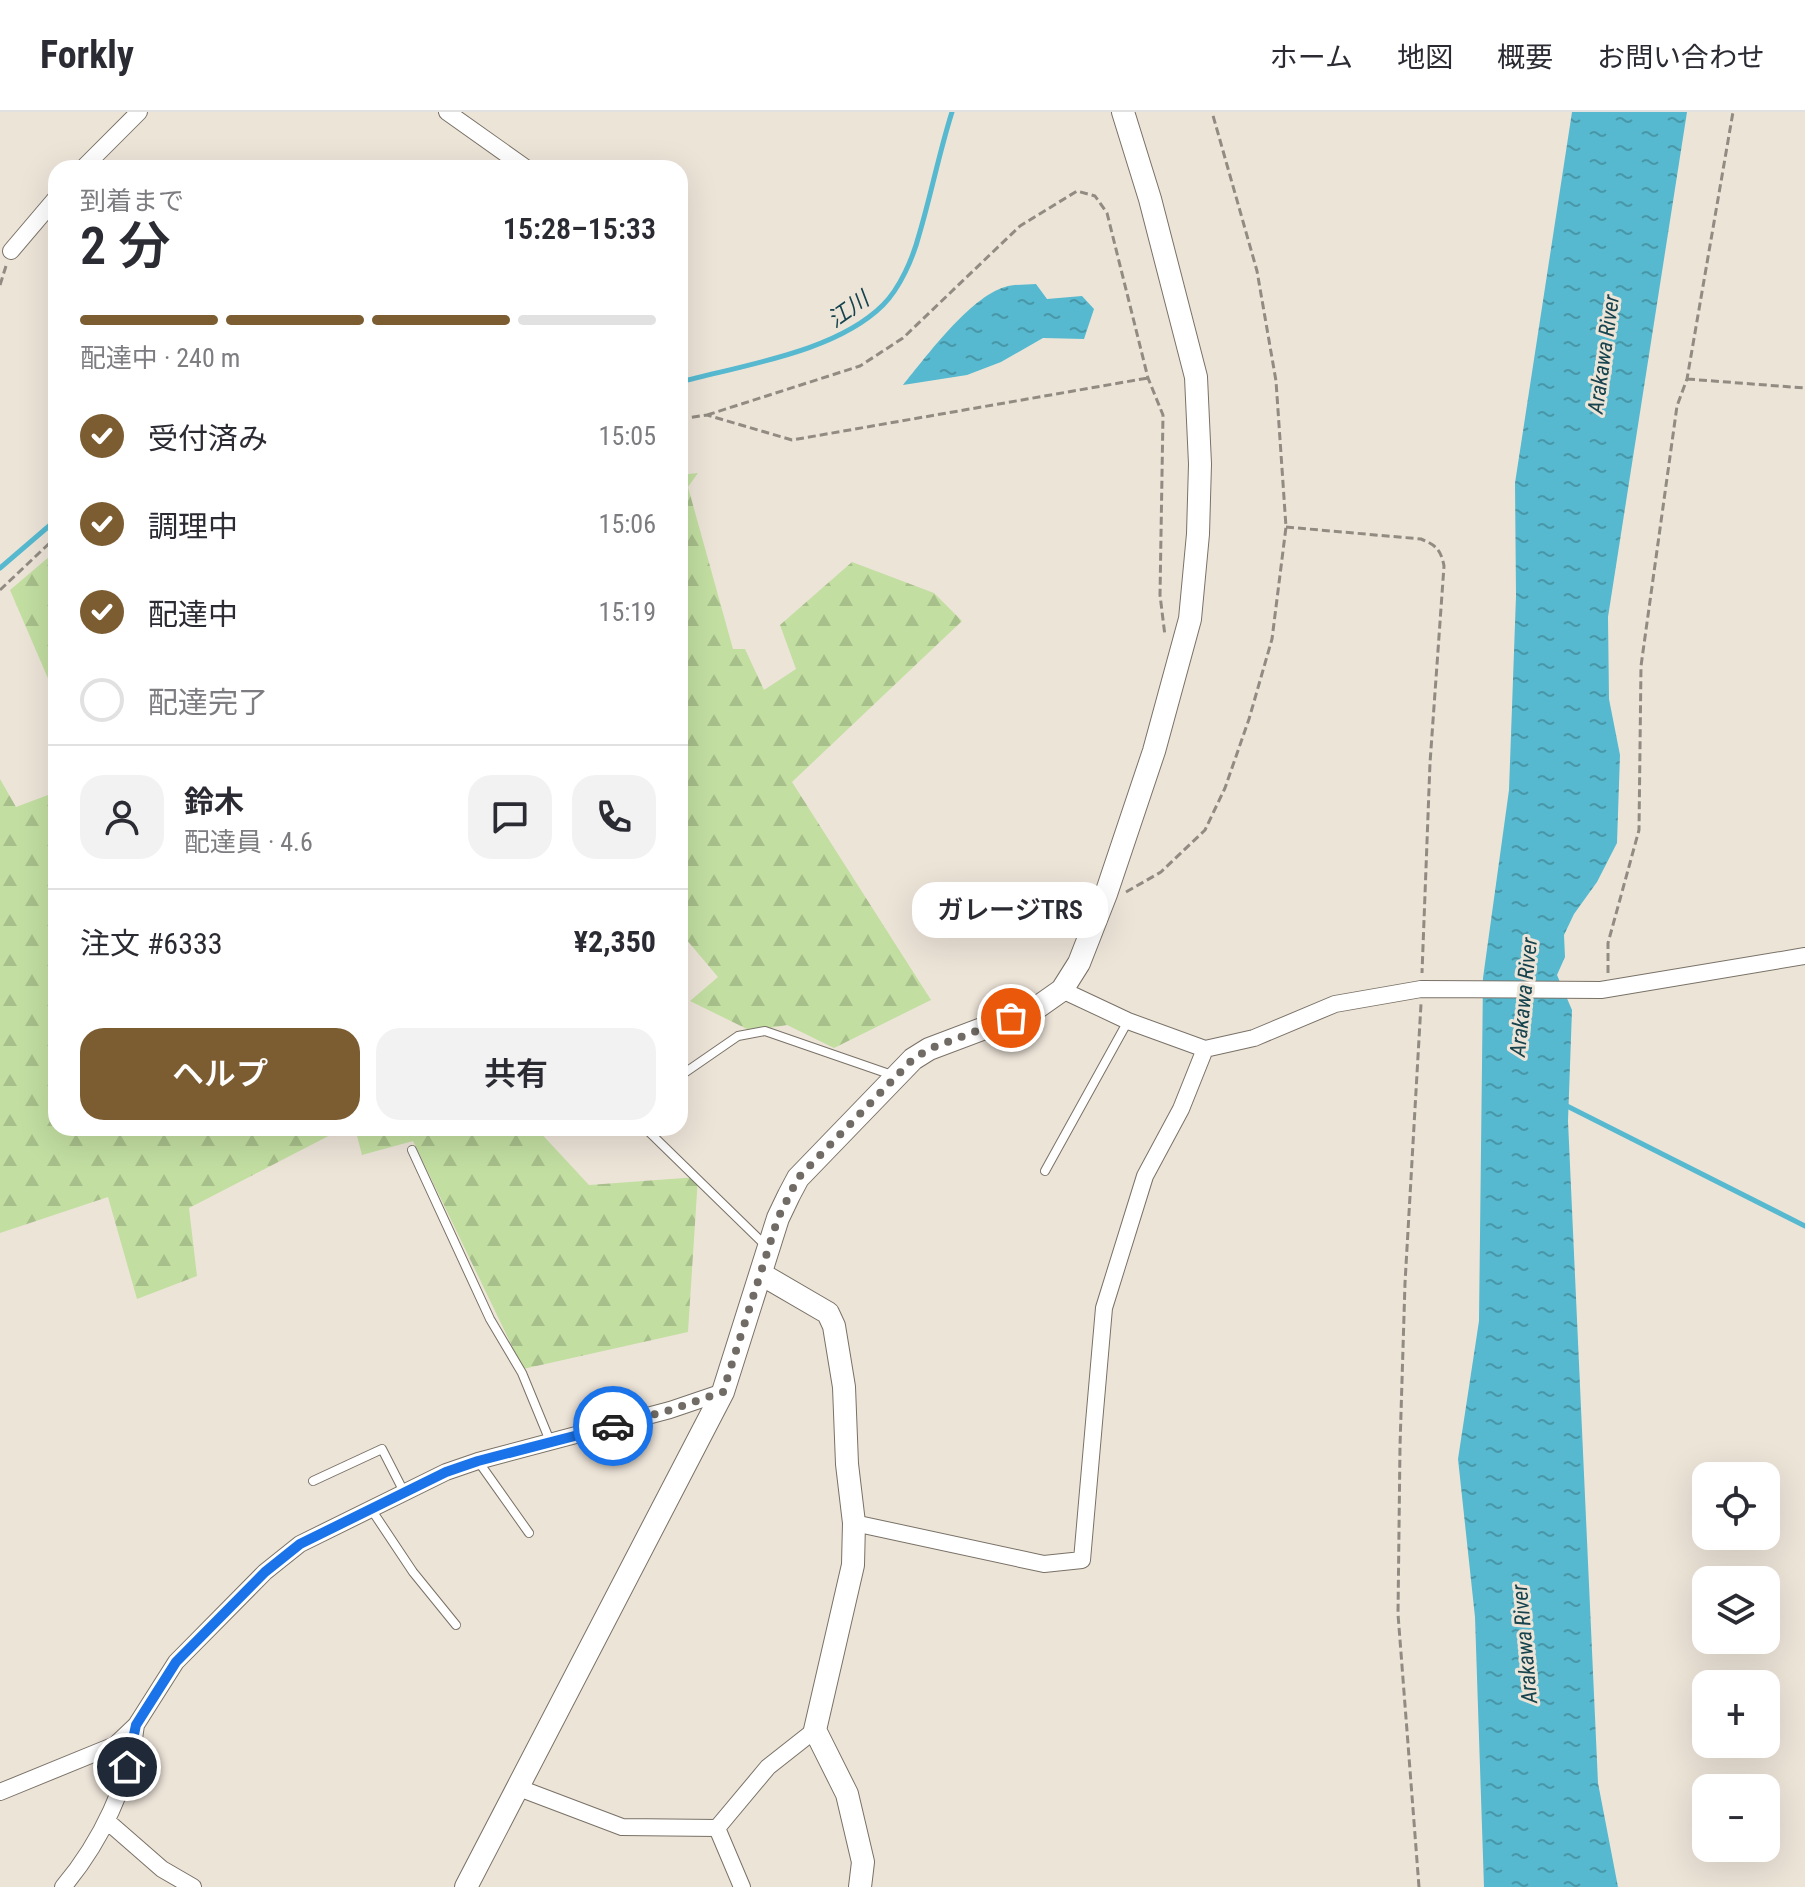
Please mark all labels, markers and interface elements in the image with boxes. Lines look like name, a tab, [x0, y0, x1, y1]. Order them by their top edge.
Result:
text: Forkly	[40, 33, 134, 77]
text: ホーム	[1270, 41, 1353, 74]
text: 地図	[1397, 41, 1453, 74]
text: 概要	[1497, 41, 1553, 74]
text: お問い合わせ	[1597, 41, 1765, 74]
text: 到着まで	[80, 186, 184, 216]
text: 15:28–15:33	[503, 211, 656, 246]
text: 2 分	[80, 216, 170, 277]
water label: 江川	[823, 285, 875, 332]
water label: Arakawa River	[1583, 293, 1624, 416]
text: 配達中 · 240 m	[80, 343, 240, 373]
icon: check	[80, 414, 124, 458]
text: 受付済み	[148, 421, 268, 456]
text: 15:05	[599, 421, 656, 451]
icon: check	[80, 502, 124, 546]
text: 調理中	[148, 509, 238, 544]
text: 15:06	[599, 509, 656, 539]
icon: check	[80, 590, 124, 634]
text: 配達中	[148, 597, 238, 632]
text: 15:19	[599, 597, 656, 627]
text: 配達完了	[148, 685, 268, 720]
button: person	[80, 775, 164, 859]
button: chat	[468, 775, 552, 859]
button: phone	[572, 775, 656, 859]
text: 鈴木	[184, 784, 244, 819]
text: 配達員 · 4.6	[184, 827, 313, 857]
callout: ガレージTRS	[913, 882, 1109, 938]
text: ガレージTRS	[937, 895, 1083, 925]
text: ¥2,350	[574, 924, 656, 959]
text: 注文 #6333	[80, 926, 223, 961]
water label: Arakawa River	[1505, 936, 1542, 1059]
pin	[977, 984, 1045, 1052]
icon: bag	[989, 996, 1033, 1040]
button: ヘルプ	[80, 1028, 360, 1120]
button: 共有	[376, 1028, 656, 1120]
courier	[573, 1386, 653, 1466]
icon: car	[591, 1404, 635, 1448]
map controls	[1692, 1462, 1780, 1862]
button: locate	[1692, 1462, 1780, 1550]
button: layers	[1692, 1566, 1780, 1654]
water label: Arakawa River	[1507, 1583, 1542, 1705]
button: +	[1692, 1670, 1780, 1758]
pin	[93, 1733, 161, 1801]
icon: home	[105, 1745, 149, 1789]
button: −	[1692, 1774, 1780, 1862]

